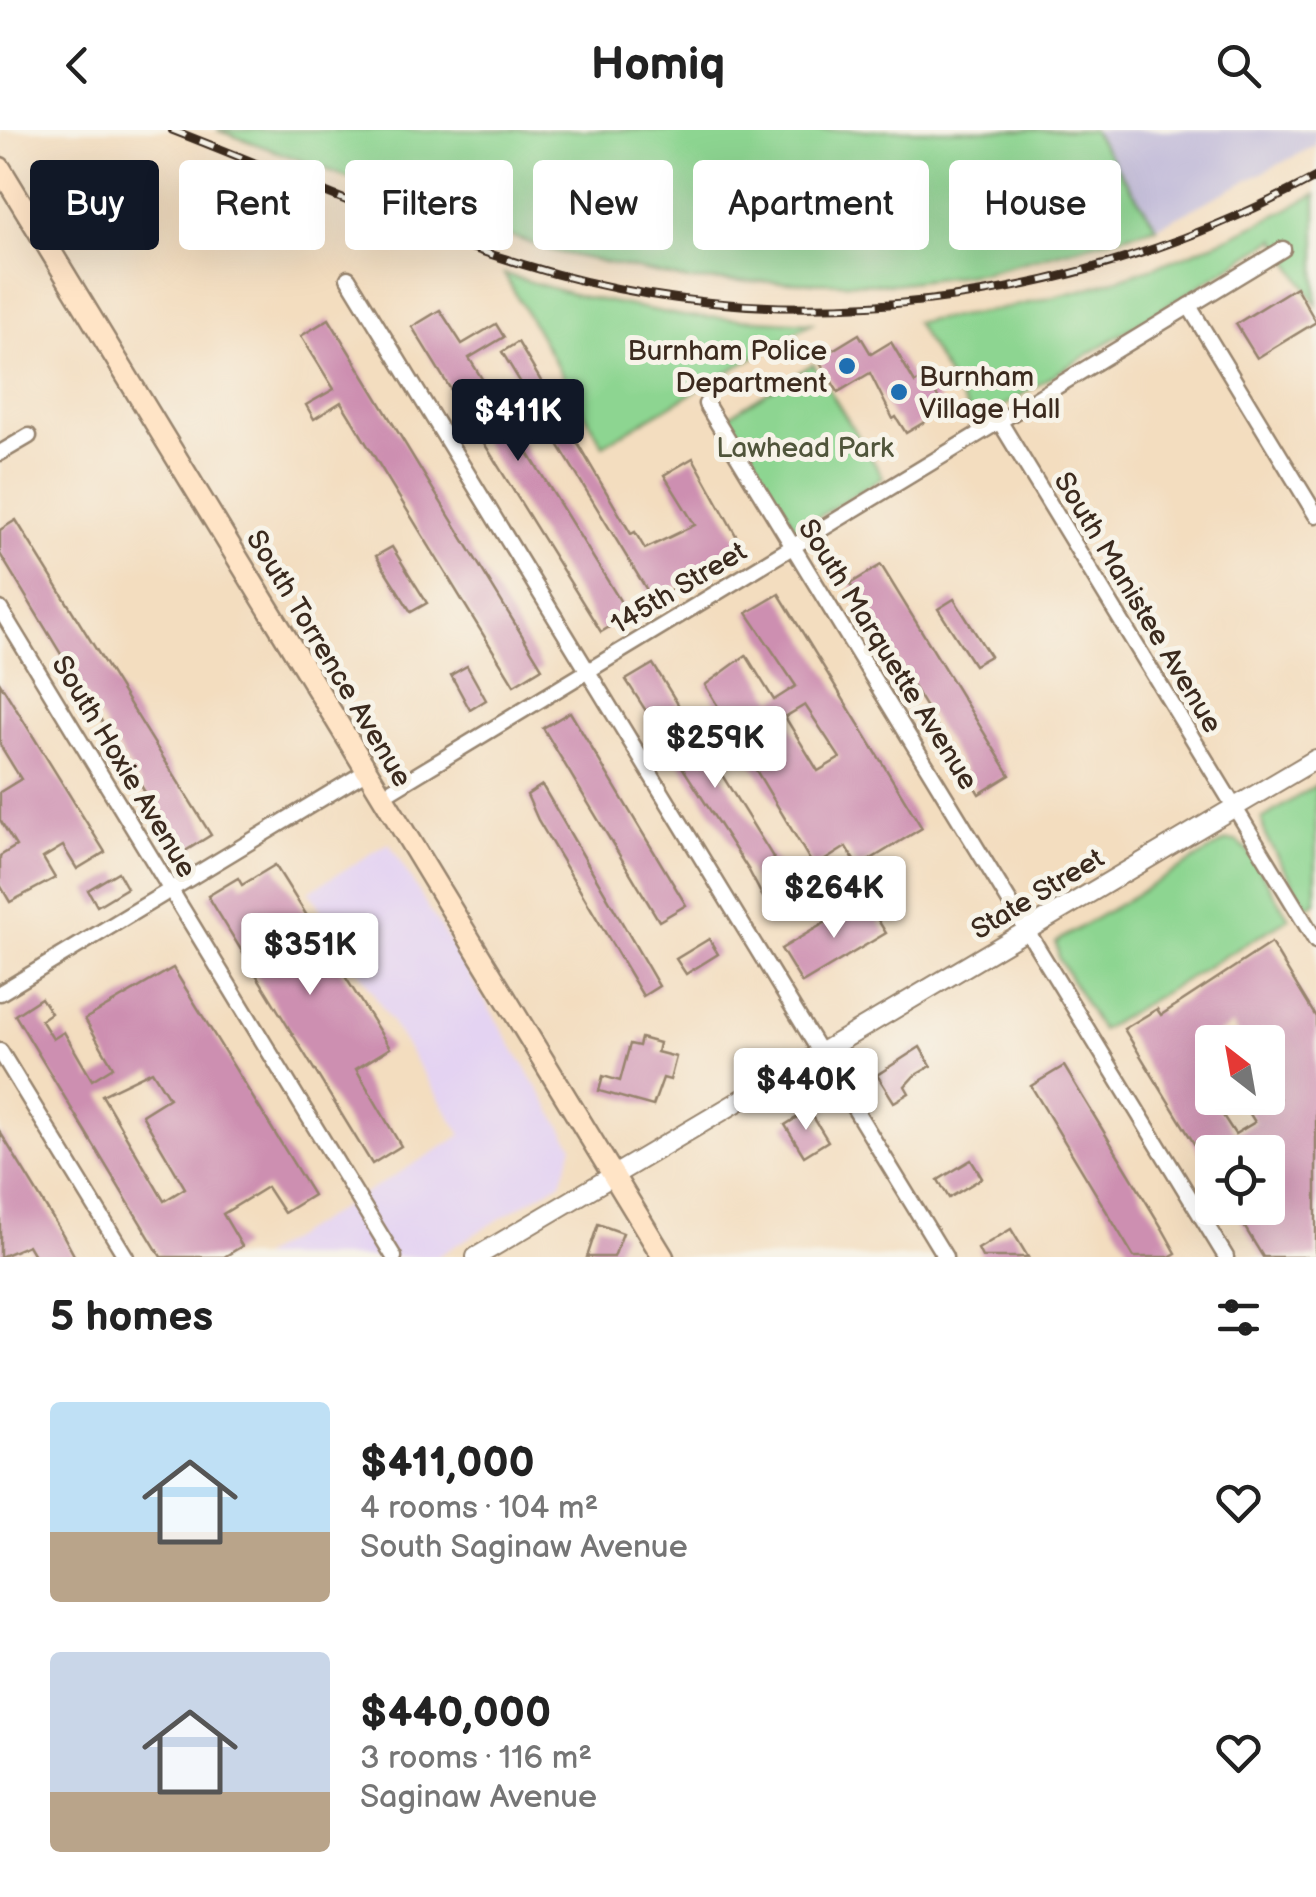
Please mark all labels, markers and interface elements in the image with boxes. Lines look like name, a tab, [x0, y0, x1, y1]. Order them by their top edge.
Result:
icon: back	[50, 38, 105, 93]
text: Homiq	[591, 38, 725, 93]
icon: search	[1211, 38, 1266, 93]
chip: Buy	[30, 160, 159, 250]
chip: Rent	[179, 160, 325, 250]
chip: Filters	[345, 160, 513, 250]
chip: New	[533, 160, 673, 250]
chip: Apartment	[693, 160, 929, 250]
chip: House	[949, 160, 1121, 250]
place label: Burnham Police Department	[628, 335, 827, 400]
marker: Burnham Police Department	[836, 355, 858, 377]
place label: Burnham Village Hall	[919, 361, 1060, 426]
pin: $411K	[448, 379, 588, 464]
marker: Burnham Village Hall	[888, 381, 910, 403]
text: $411K	[474, 392, 562, 431]
park label: Lawhead Park	[716, 432, 894, 465]
street label: South Manistee Avenue	[1047, 466, 1229, 739]
street label: South Marquette Avenue	[791, 514, 984, 796]
street label: South Torrence Avenue	[239, 524, 419, 793]
street label: 145th Street	[605, 535, 753, 642]
street label: South Hoxie Avenue	[44, 650, 203, 884]
pin: $259K	[645, 706, 785, 791]
text: $259K	[665, 719, 765, 758]
street label: State Street	[966, 842, 1110, 947]
pin: $264K	[764, 856, 904, 941]
text: $264K	[784, 869, 884, 908]
pin: $351K	[240, 913, 380, 998]
text: $351K	[263, 926, 357, 965]
north arrow	[1195, 1025, 1285, 1115]
map controls	[1195, 1025, 1285, 1225]
pin: $440K	[736, 1048, 876, 1133]
text: $440K	[756, 1061, 856, 1100]
button: locate	[1195, 1135, 1285, 1225]
icon: filters	[1211, 1290, 1266, 1345]
text: 5 homes	[50, 1292, 213, 1343]
text: $411,000	[360, 1438, 535, 1489]
icon: home	[130, 1442, 250, 1562]
icon: heart	[1211, 1475, 1266, 1530]
text: 4 rooms · 104 m²	[360, 1489, 598, 1528]
text: South Saginaw Avenue	[360, 1528, 688, 1567]
text: $440,000	[360, 1688, 551, 1739]
icon: home	[130, 1692, 250, 1812]
icon: heart	[1211, 1725, 1266, 1780]
text: 3 rooms · 116 m²	[360, 1739, 592, 1778]
text: Saginaw Avenue	[360, 1778, 597, 1817]

